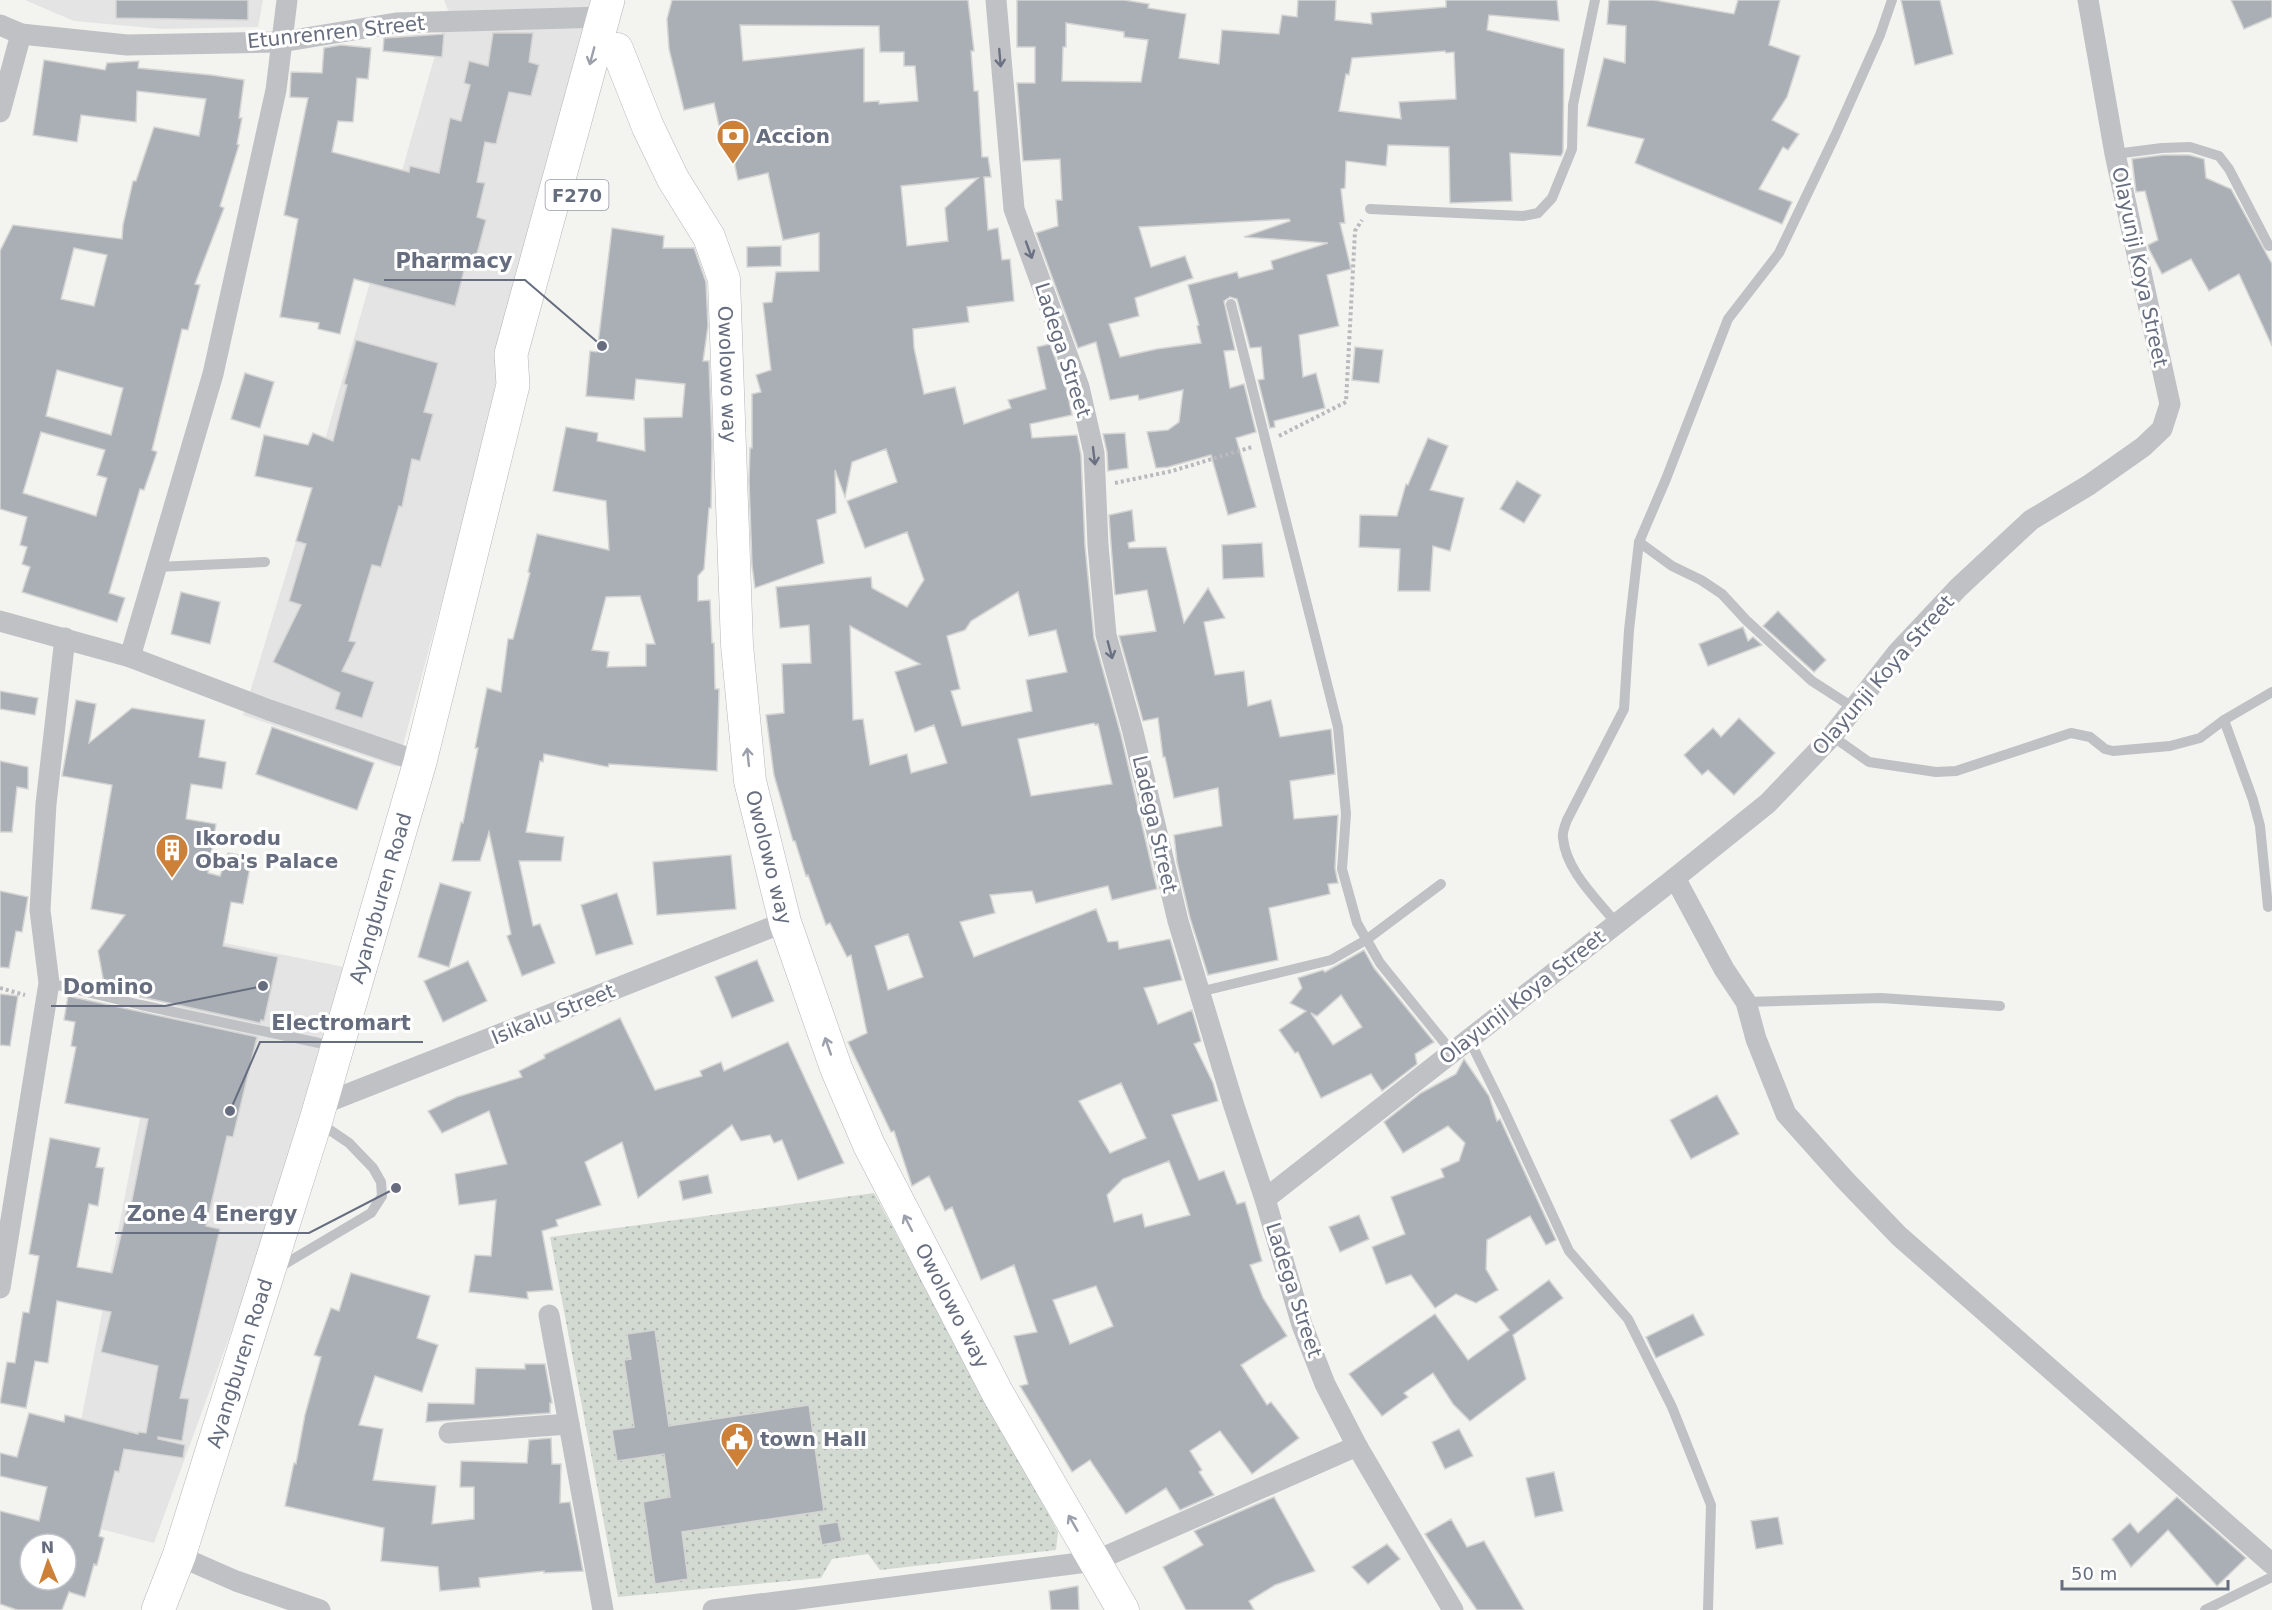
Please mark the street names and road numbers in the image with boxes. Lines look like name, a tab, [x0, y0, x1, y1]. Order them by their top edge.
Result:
street label: Etunrenren Street	[246, 11, 426, 53]
street label: Olayunji Koya Street	[2107, 165, 2173, 369]
road number: F270	[546, 180, 608, 210]
street label: Ladega Street	[1030, 279, 1096, 421]
street label: Owolowo way	[713, 305, 742, 444]
street label: Olayunji Koya Street	[1807, 590, 1959, 760]
street label: Ladega Street	[1128, 753, 1183, 895]
street label: Owolowo way	[741, 788, 797, 927]
street label: Ayangburen Road	[344, 810, 417, 986]
street label: Olayunji Koya Street	[1434, 925, 1610, 1069]
street label: Isikalu Street	[488, 978, 618, 1050]
street label: Ladega Street	[1261, 1219, 1327, 1361]
street label: Owolowo way	[910, 1239, 995, 1372]
street label: Ayangburen Road	[202, 1275, 277, 1451]

